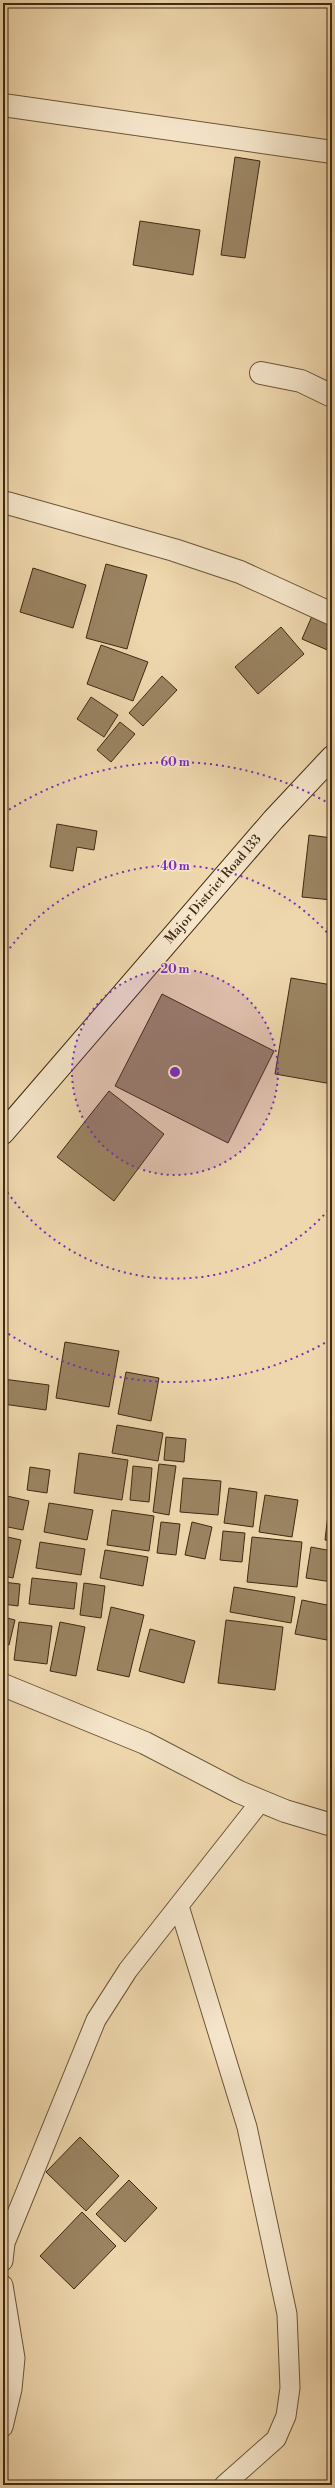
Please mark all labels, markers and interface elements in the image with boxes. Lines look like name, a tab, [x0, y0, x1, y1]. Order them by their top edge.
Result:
text: 60 m	[160, 755, 190, 770]
street label: Major District Road 133	[161, 831, 265, 947]
text: 40 m	[160, 859, 190, 874]
text: 20 m	[160, 962, 190, 977]
centre of rings	[168, 1065, 182, 1079]

